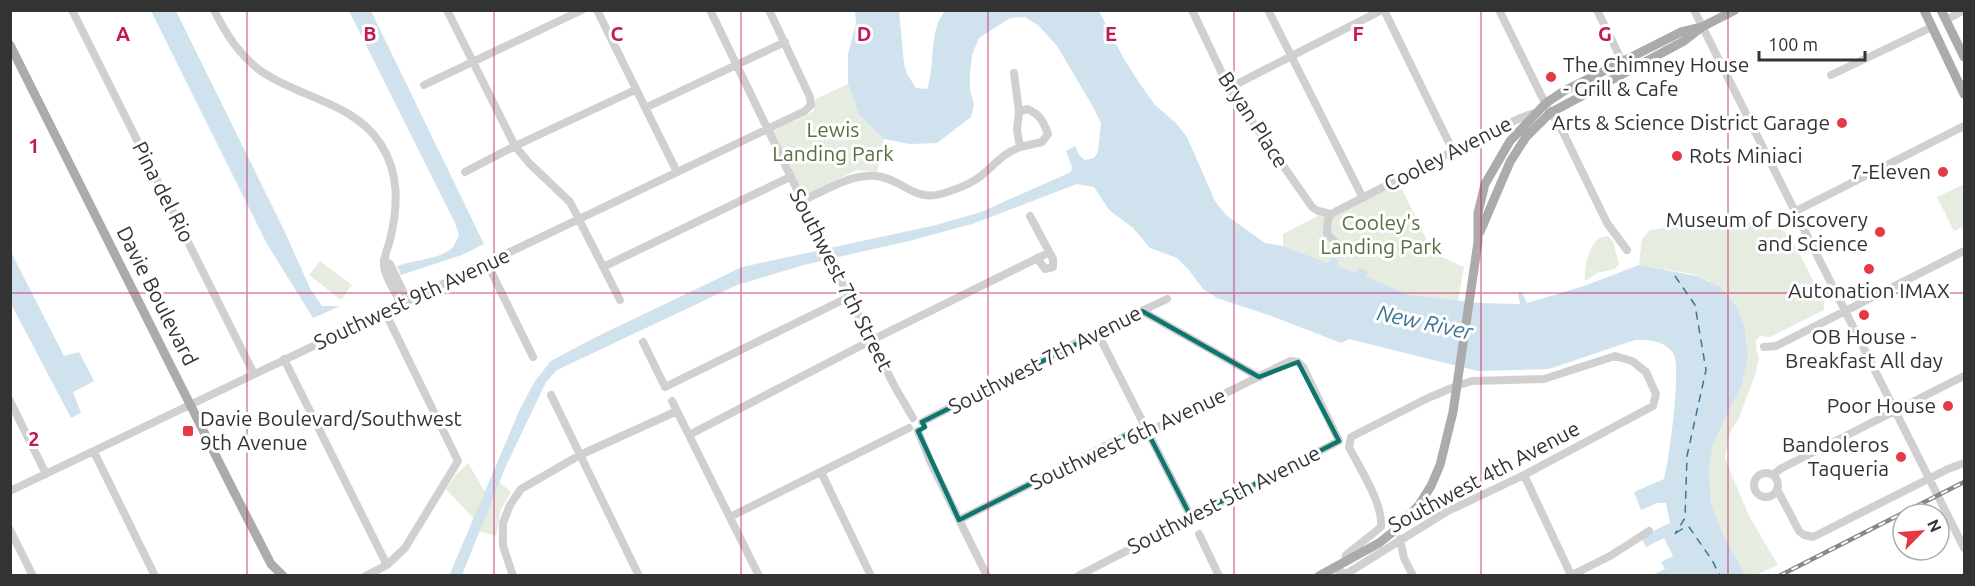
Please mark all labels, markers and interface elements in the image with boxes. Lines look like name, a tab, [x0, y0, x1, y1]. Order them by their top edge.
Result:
text: A	[116, 22, 130, 45]
text: B	[363, 22, 377, 45]
text: C	[611, 22, 624, 45]
text: D	[857, 22, 871, 45]
text: E	[1105, 22, 1117, 45]
text: F	[1352, 22, 1364, 45]
text: G	[1598, 22, 1612, 45]
scale bar	[1759, 24, 1866, 62]
text: 100 m	[1768, 34, 1818, 54]
place label: The Chimney House - Grill & Cafe	[1563, 52, 1749, 100]
street label: Bryan Place	[1214, 67, 1294, 172]
marker: The Chimney House - Grill & Cafe	[1544, 70, 1558, 84]
place label: Arts & Science District Garage	[1552, 110, 1830, 134]
street label: Cooley Avenue	[1380, 111, 1515, 196]
marker: Arts & Science District Garage	[1835, 116, 1849, 130]
park label: Lewis Landing Park	[772, 117, 894, 165]
text: 1	[28, 134, 40, 157]
street label: Pina del Rio	[128, 137, 200, 246]
place label: Rots Miniaci	[1689, 143, 1803, 167]
marker: Rots Miniaci	[1670, 149, 1684, 163]
place label: 7-Eleven	[1850, 159, 1931, 183]
marker: 7-Eleven	[1936, 165, 1950, 179]
street label: Southwest 7th Street	[786, 185, 898, 375]
place label: Museum of Discovery and Science	[1666, 207, 1868, 255]
park label: Cooley's Landing Park	[1320, 210, 1442, 258]
street label: Davie Boulevard	[112, 222, 203, 369]
marker: Museum of Discovery and Science	[1873, 225, 1887, 239]
street label: Southwest 9th Avenue	[310, 242, 513, 354]
marker: Autonation IMAX	[1862, 262, 1876, 276]
place label: Autonation IMAX	[1788, 278, 1950, 302]
water label: New River	[1375, 299, 1476, 344]
street label: Southwest 7th Avenue	[944, 300, 1145, 418]
marker: OB House - Breakfast All day	[1857, 308, 1871, 322]
place label: OB House - Breakfast All day	[1785, 324, 1943, 372]
street label: Southwest 6th Avenue	[1026, 382, 1229, 494]
place label: Poor House	[1827, 393, 1936, 417]
marker: Poor House	[1941, 399, 1955, 413]
place label: Davie Boulevard/Southwest 9th Avenue	[200, 406, 462, 454]
street label: Southwest 4th Avenue	[1384, 415, 1583, 537]
marker: Davie Boulevard/Southwest 9th Avenue	[181, 424, 195, 438]
text: 2	[28, 427, 40, 450]
place label: Bandoleros Taqueria	[1782, 432, 1889, 480]
street label: Southwest 5th Avenue	[1123, 440, 1324, 558]
marker: Bandoleros Taqueria	[1894, 450, 1908, 464]
north arrow	[1891, 502, 1951, 562]
text: N	[1924, 516, 1945, 535]

